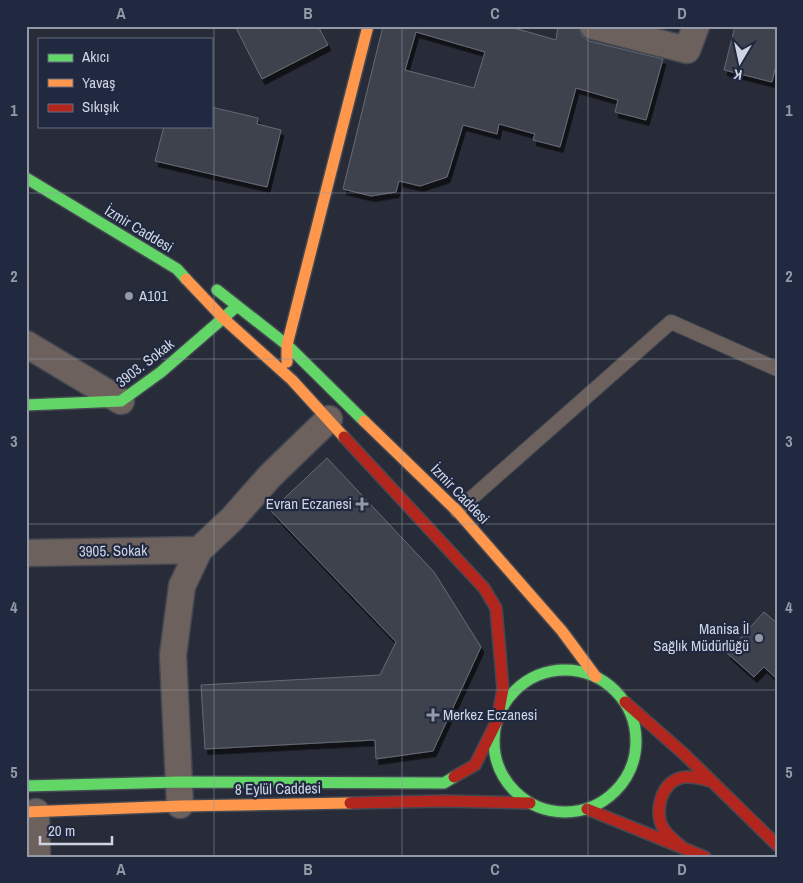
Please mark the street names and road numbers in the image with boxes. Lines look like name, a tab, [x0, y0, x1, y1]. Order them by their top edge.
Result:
street label: İzmir Caddesi	[101, 200, 177, 257]
street label: 3903. Sokak	[111, 333, 179, 392]
street label: İzmir Caddesi	[426, 459, 495, 528]
street label: 3905. Sokak	[79, 539, 148, 562]
street label: 8 Eylül Caddesi	[235, 777, 321, 800]

